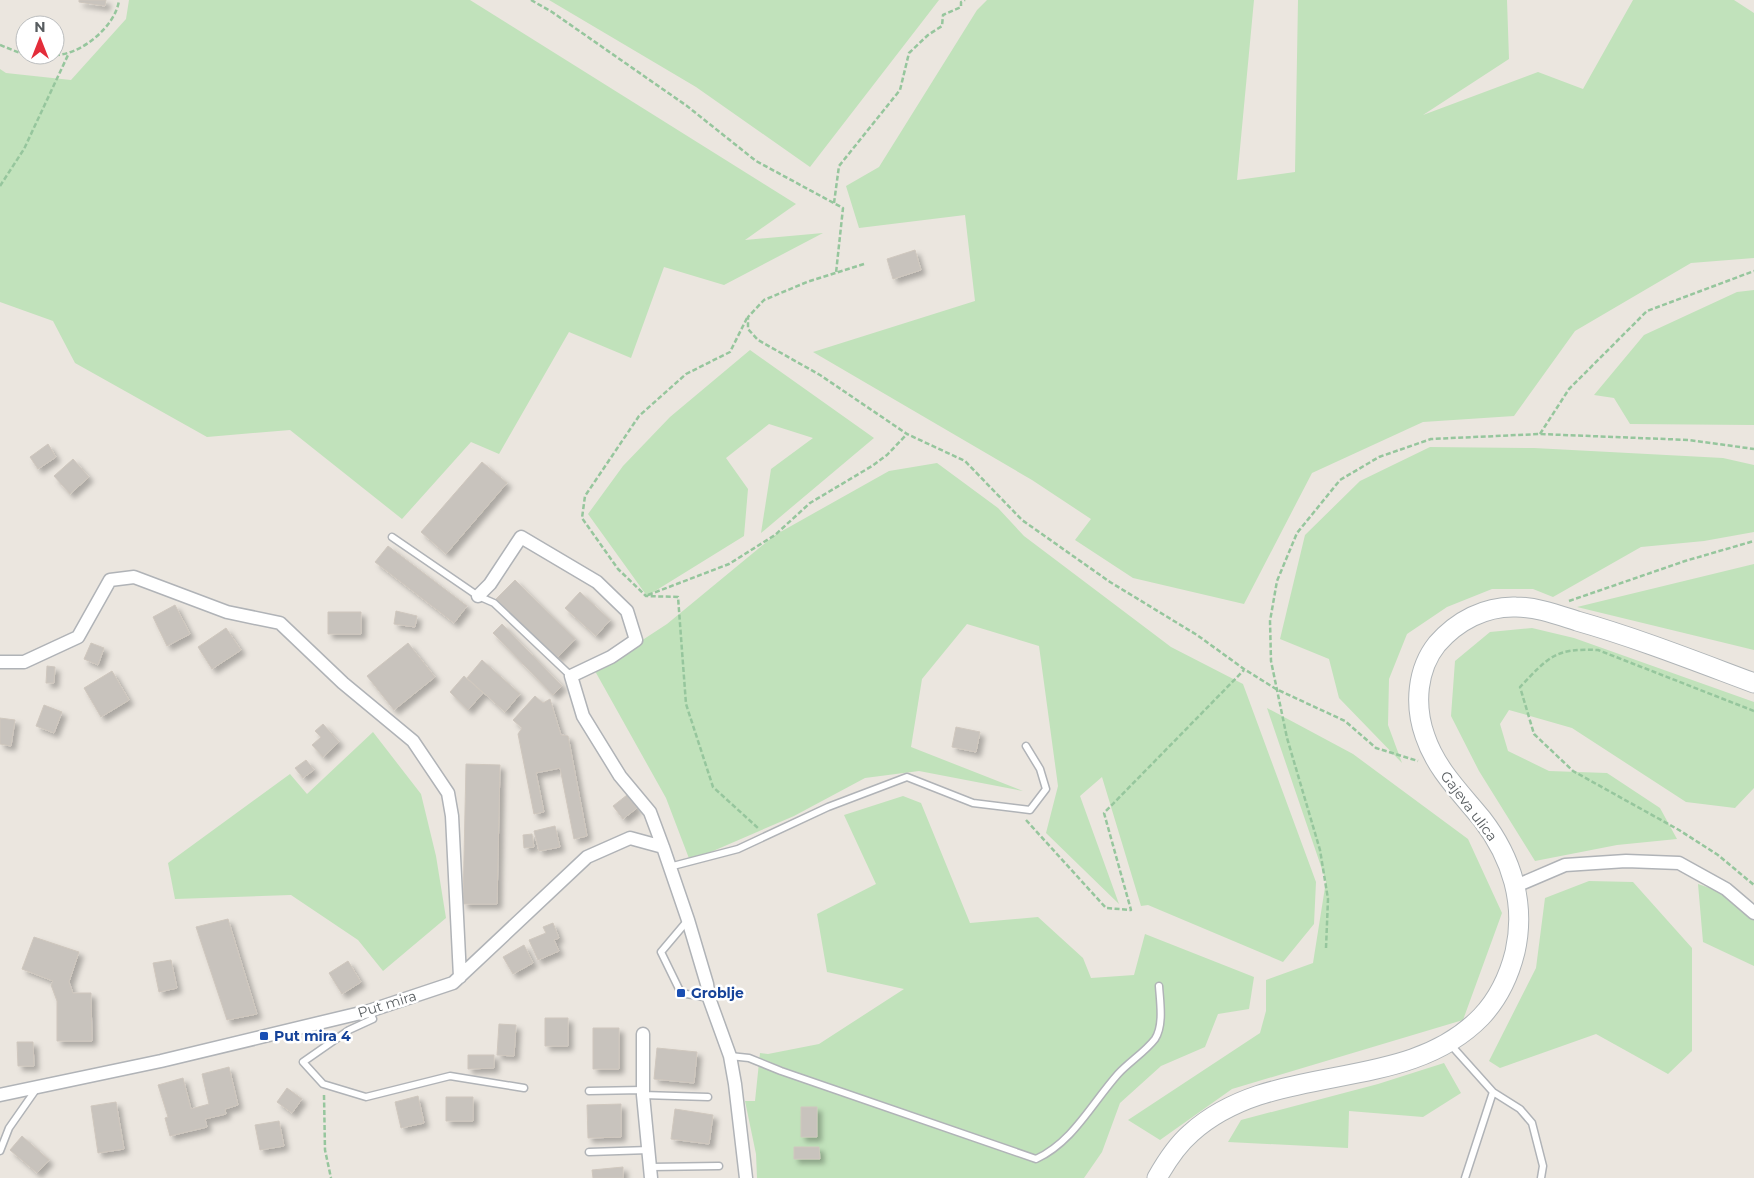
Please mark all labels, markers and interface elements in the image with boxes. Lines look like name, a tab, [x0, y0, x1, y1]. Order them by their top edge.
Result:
north arrow	[15, 15, 65, 65]
text: N	[34, 18, 46, 36]
street label: Gajeva ulica	[1437, 767, 1501, 845]
place label: Groblje	[691, 984, 744, 1002]
street label: Put mira	[355, 987, 419, 1021]
marker: Groblje	[675, 987, 687, 999]
place label: Put mira 4	[274, 1027, 351, 1045]
marker: Put mira 4	[258, 1030, 270, 1042]

